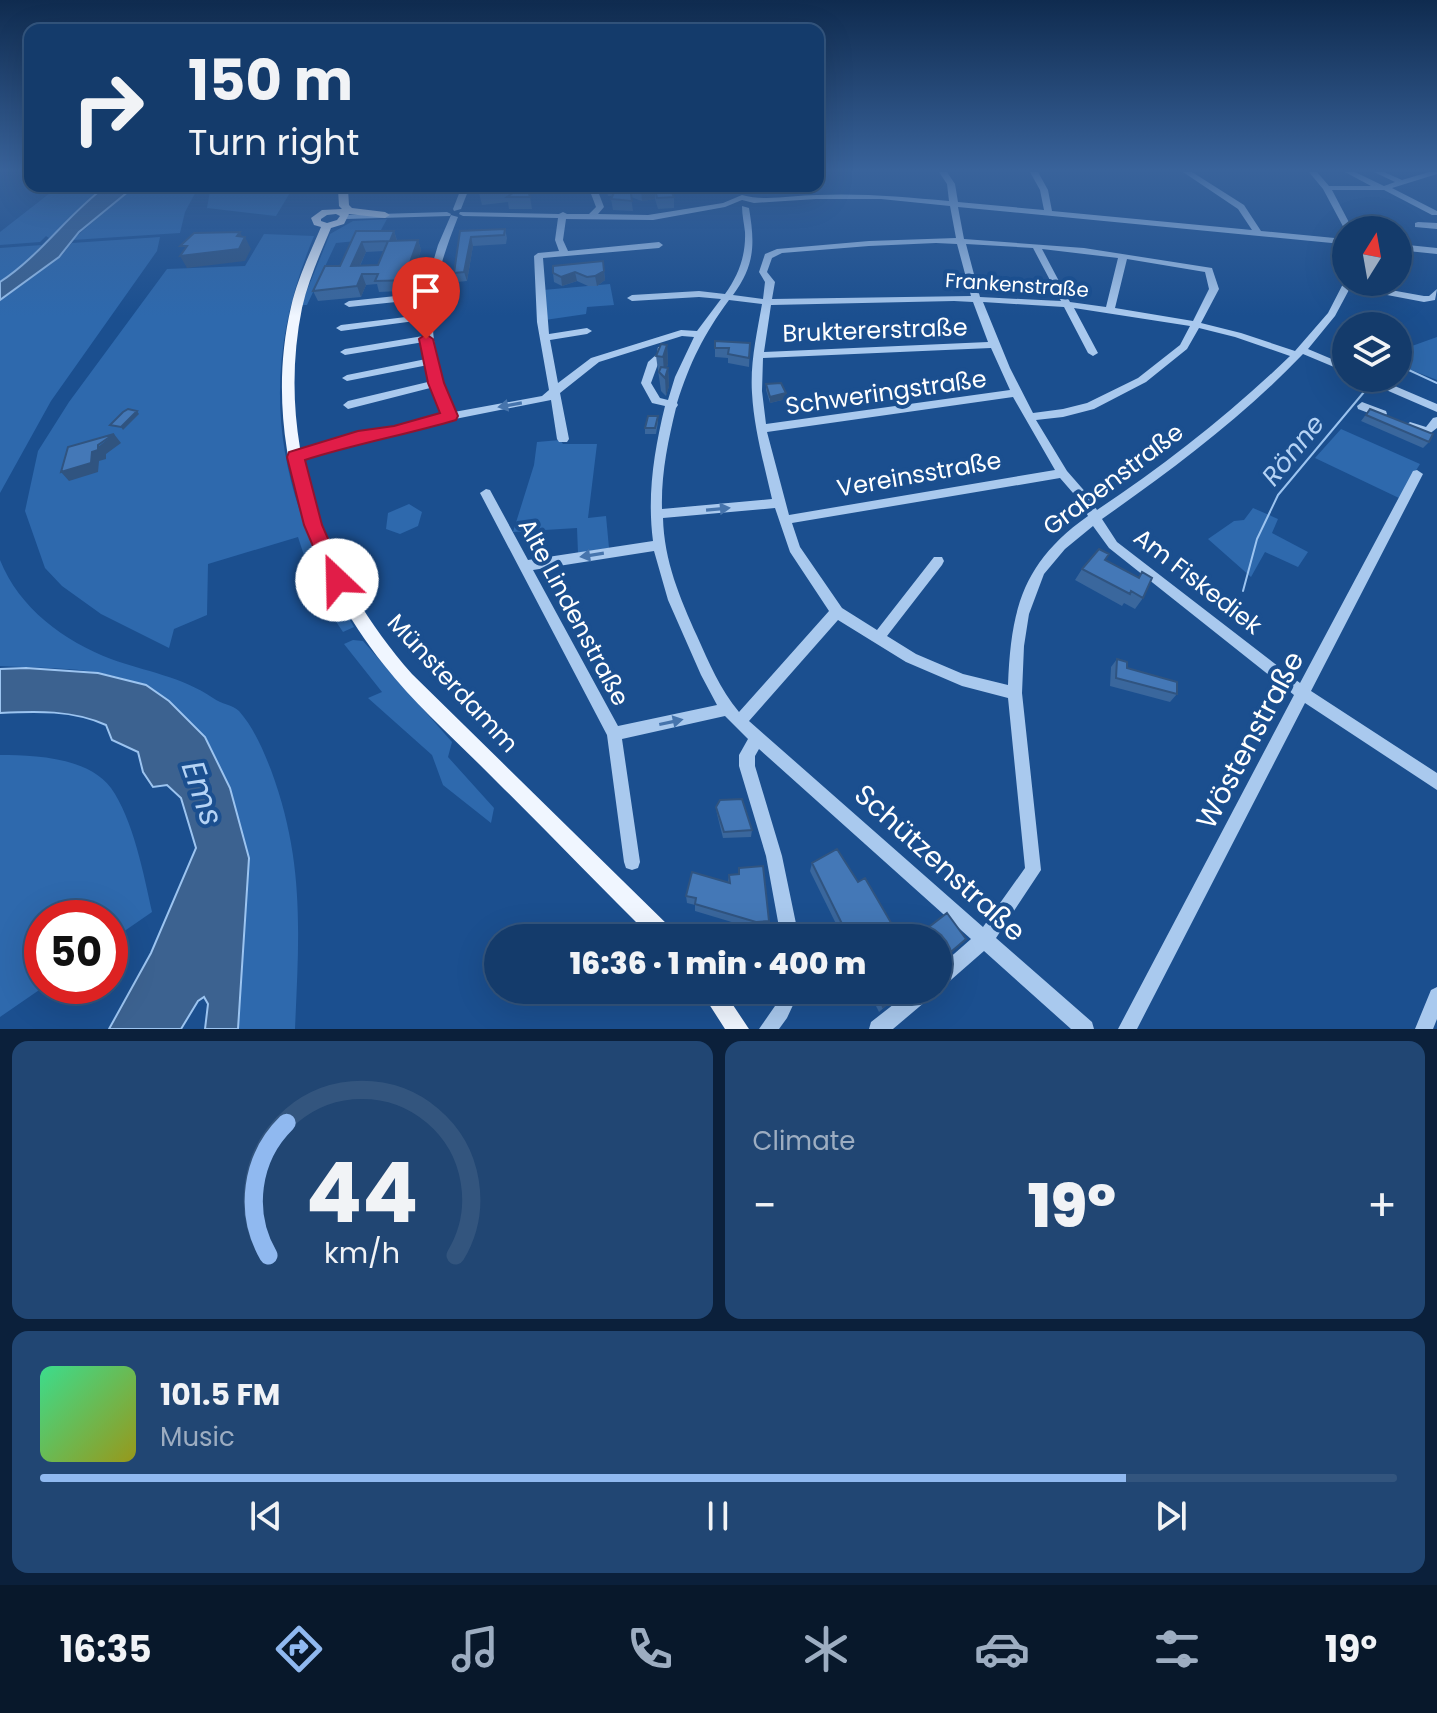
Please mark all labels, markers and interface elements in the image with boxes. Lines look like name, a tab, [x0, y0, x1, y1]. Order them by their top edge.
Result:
text: 150 m	[188, 41, 353, 120]
icon: right	[56, 56, 160, 160]
text: Turn right	[188, 117, 359, 168]
north arrow	[1332, 216, 1412, 296]
map controls	[1332, 216, 1412, 392]
pin	[392, 257, 460, 339]
street label: Frankenstraße	[944, 266, 1090, 304]
icon: arrive	[404, 269, 448, 313]
street label: Bruktererstraße	[782, 310, 968, 350]
button: layers	[1332, 312, 1412, 392]
street label: Schweringstraße	[783, 362, 989, 422]
one-way arrow	[497, 400, 522, 412]
water label: Rönne	[1253, 407, 1333, 493]
street label: Grabenstraße	[1036, 415, 1190, 543]
street label: Vereinsstraße	[834, 443, 1004, 505]
one-way arrow	[706, 502, 731, 515]
street label: Alte Lindenstraße	[511, 512, 637, 712]
street label: Am Fiskediek	[1127, 520, 1270, 642]
position arrow	[295, 538, 379, 622]
one-way arrow	[580, 549, 605, 562]
street label: Münsterdamm	[380, 607, 526, 759]
street label: Wöstenstraße	[1187, 644, 1313, 836]
one-way arrow	[658, 715, 683, 728]
water label: Ems	[171, 754, 235, 832]
street label: Schützenstraße	[846, 776, 1034, 950]
speed limit sign: 50	[24, 900, 128, 1004]
text: 16:36 · 1 min · 400 m	[570, 942, 866, 985]
text: Climate	[753, 1123, 855, 1159]
text: 44	[306, 1135, 419, 1251]
text: 19°	[1028, 1164, 1116, 1248]
text: −	[753, 1175, 777, 1236]
text: +	[1367, 1175, 1397, 1236]
text: km/h	[324, 1233, 400, 1273]
text: 101.5 FM	[160, 1373, 280, 1416]
text: Music	[160, 1419, 235, 1455]
icon: previous	[244, 1494, 288, 1538]
icon: pause	[696, 1494, 740, 1538]
icon: next	[1149, 1494, 1193, 1538]
icon: directions	[271, 1621, 327, 1677]
icon: music	[447, 1621, 503, 1677]
icon: phone	[622, 1621, 678, 1677]
icon: climate	[798, 1621, 854, 1677]
icon: car	[974, 1621, 1030, 1677]
icon: filters	[1149, 1621, 1205, 1677]
text: 16:35	[60, 1624, 152, 1675]
text: 19°	[1325, 1624, 1377, 1675]

